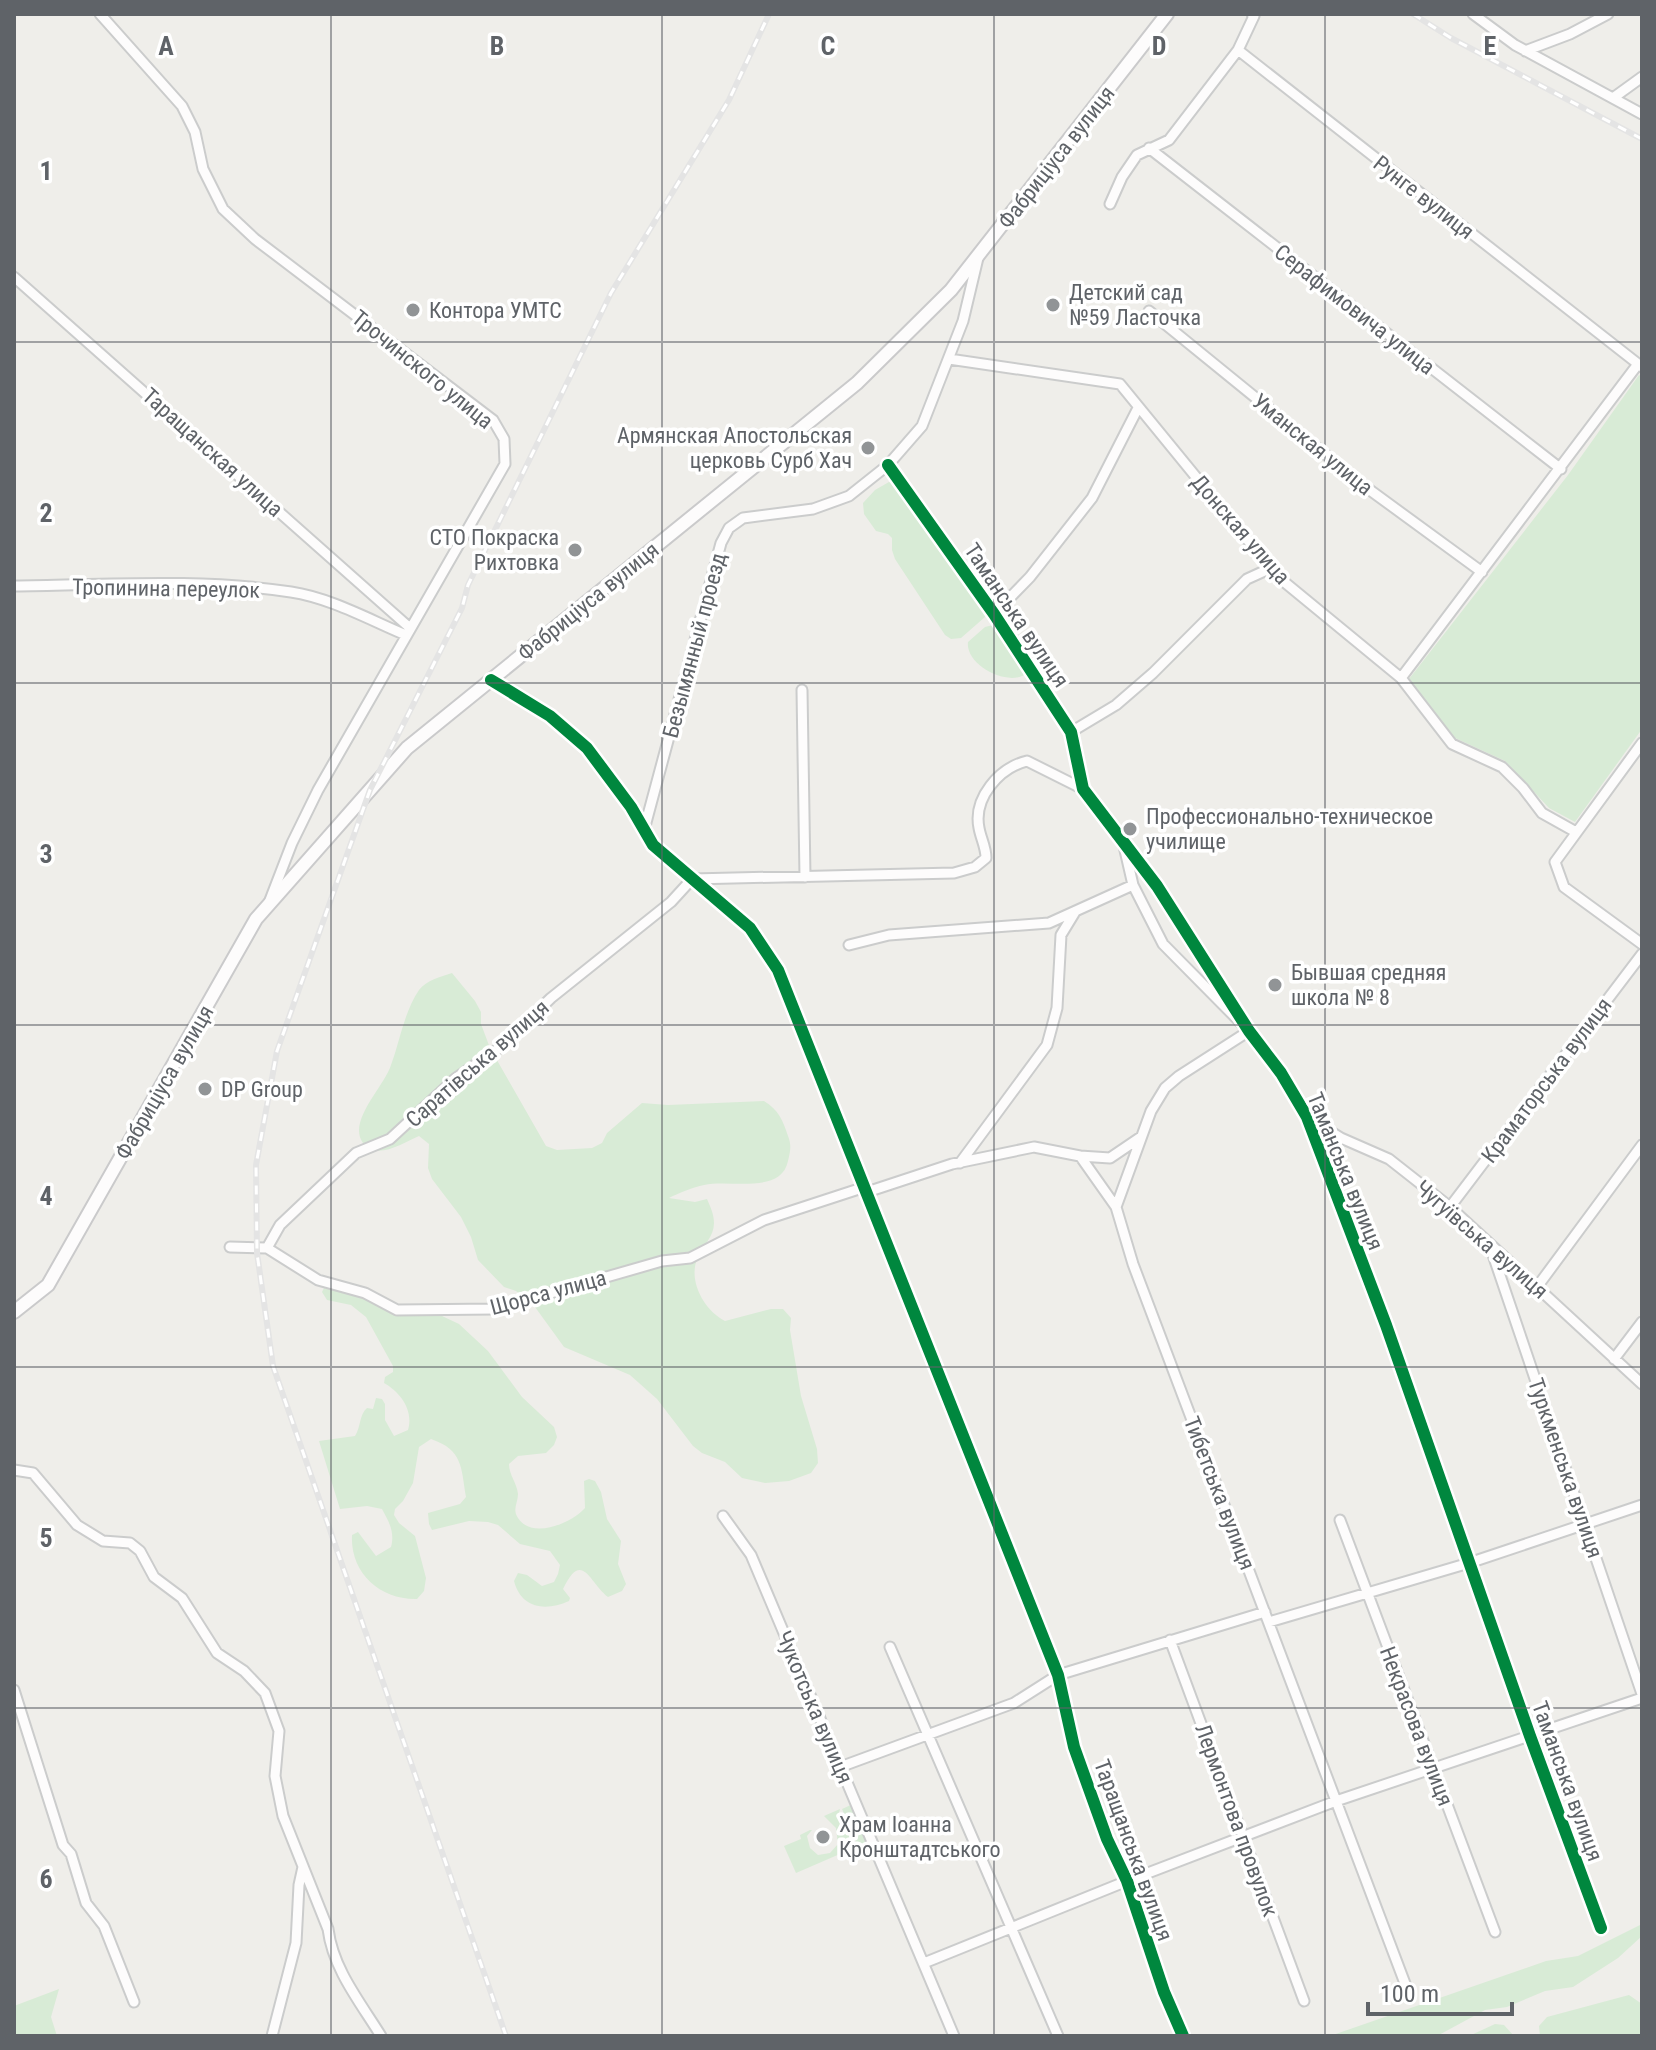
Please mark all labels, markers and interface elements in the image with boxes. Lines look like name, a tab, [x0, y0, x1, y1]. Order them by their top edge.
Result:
text: A	[158, 31, 174, 61]
text: B	[490, 31, 504, 61]
text: C	[821, 31, 836, 61]
text: D	[1152, 31, 1166, 61]
text: E	[1484, 31, 1497, 61]
street label: Фабриціуса вулиця	[993, 81, 1120, 233]
street label: Рунге вулиця	[1369, 150, 1479, 244]
text: 1	[39, 156, 53, 186]
street label: Серафимовича улица	[1270, 239, 1440, 380]
place label: Детский сад №59 Ласточка	[1069, 280, 1201, 330]
marker: Детский сад №59 Ласточка	[1044, 296, 1062, 314]
place label: Контора УМТС	[429, 298, 562, 323]
marker: Контора УМТС	[404, 301, 422, 319]
street label: Трочинского улица	[347, 305, 498, 434]
street label: Таращанская улица	[137, 383, 288, 522]
street label: Уманская улица	[1248, 388, 1378, 500]
place label: Армянская Апостольская церковь Сурб Хач	[617, 423, 852, 473]
marker: Армянская Апостольская церковь Сурб Хач	[859, 439, 877, 457]
street label: Донская улица	[1186, 469, 1295, 589]
text: 2	[39, 498, 53, 528]
place label: СТО Покраска Рихтовка	[429, 525, 559, 575]
street label: Фабриціуса вулиця	[513, 537, 664, 666]
street label: Таманська вулиця	[959, 539, 1074, 692]
marker: СТО Покраска Рихтовка	[566, 541, 584, 559]
street label: Безымянный проезд	[658, 550, 731, 740]
street label: Тропинина переулок	[72, 574, 261, 603]
place label: Профессионально-техническое училище	[1146, 804, 1433, 854]
marker: Профессионально-техническое училище	[1121, 820, 1139, 838]
text: 3	[39, 839, 53, 869]
place label: Бывшая средняя школа № 8	[1291, 960, 1446, 1010]
marker: Бывшая средняя школа № 8	[1266, 976, 1284, 994]
street label: Краматорська вулиця	[1476, 993, 1617, 1168]
street label: Саратівська вулиця	[401, 995, 554, 1132]
street label: Фабриціуса вулиця	[110, 1001, 219, 1164]
place label: DP Group	[221, 1077, 303, 1102]
marker: DP Group	[196, 1080, 214, 1098]
street label: Таманська вулиця	[1302, 1089, 1389, 1254]
street label: Чугуївська вулиця	[1410, 1175, 1553, 1304]
text: 4	[39, 1181, 53, 1211]
street label: Щорса улица	[487, 1265, 609, 1320]
street label: Туркменська вулиця	[1523, 1375, 1608, 1561]
street label: Тибетська вулиця	[1179, 1413, 1260, 1573]
text: 5	[39, 1523, 53, 1553]
street label: Чукотська вулиця	[771, 1627, 858, 1787]
street label: Некрасова вулиця	[1375, 1643, 1458, 1809]
street label: Таманська вулиця	[1527, 1698, 1608, 1864]
street label: Лермонтова провулок	[1190, 1720, 1283, 1920]
street label: Таращанська вулиця	[1089, 1756, 1178, 1944]
place label: Храм Іоанна Кронштадтського	[839, 1812, 1001, 1862]
marker: Храм Іоанна Кронштадтського	[814, 1828, 832, 1846]
text: 6	[39, 1864, 53, 1894]
scale bar	[1368, 1966, 1512, 2016]
text: 100 m	[1380, 1980, 1439, 2008]

